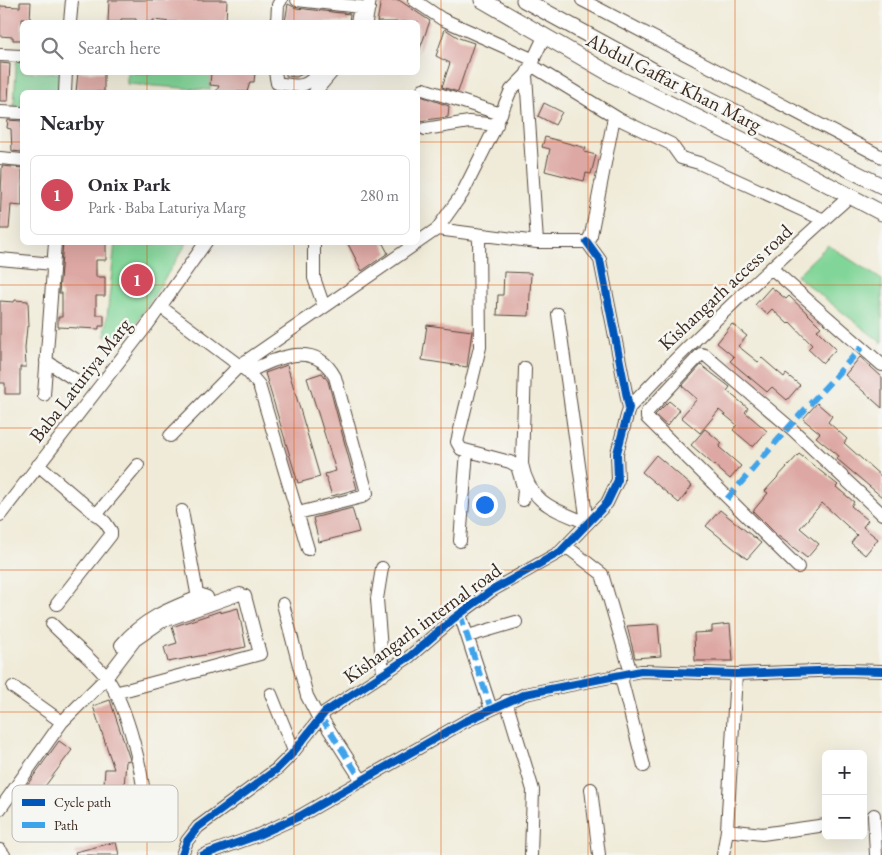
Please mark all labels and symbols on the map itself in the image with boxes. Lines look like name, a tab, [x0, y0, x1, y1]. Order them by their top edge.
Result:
street label: Abdul Gaffar Khan Marg	[581, 26, 766, 138]
street label: Kishangarh access road	[653, 218, 798, 356]
pin: 1	[121, 261, 153, 299]
street label: Baba Laturiya Marg	[23, 312, 137, 448]
your location	[472, 492, 498, 518]
street label: Kishangarh internal road	[338, 556, 507, 689]
legend	[12, 785, 178, 842]
text: Cycle path	[54, 793, 111, 811]
text: Path	[54, 816, 78, 834]

